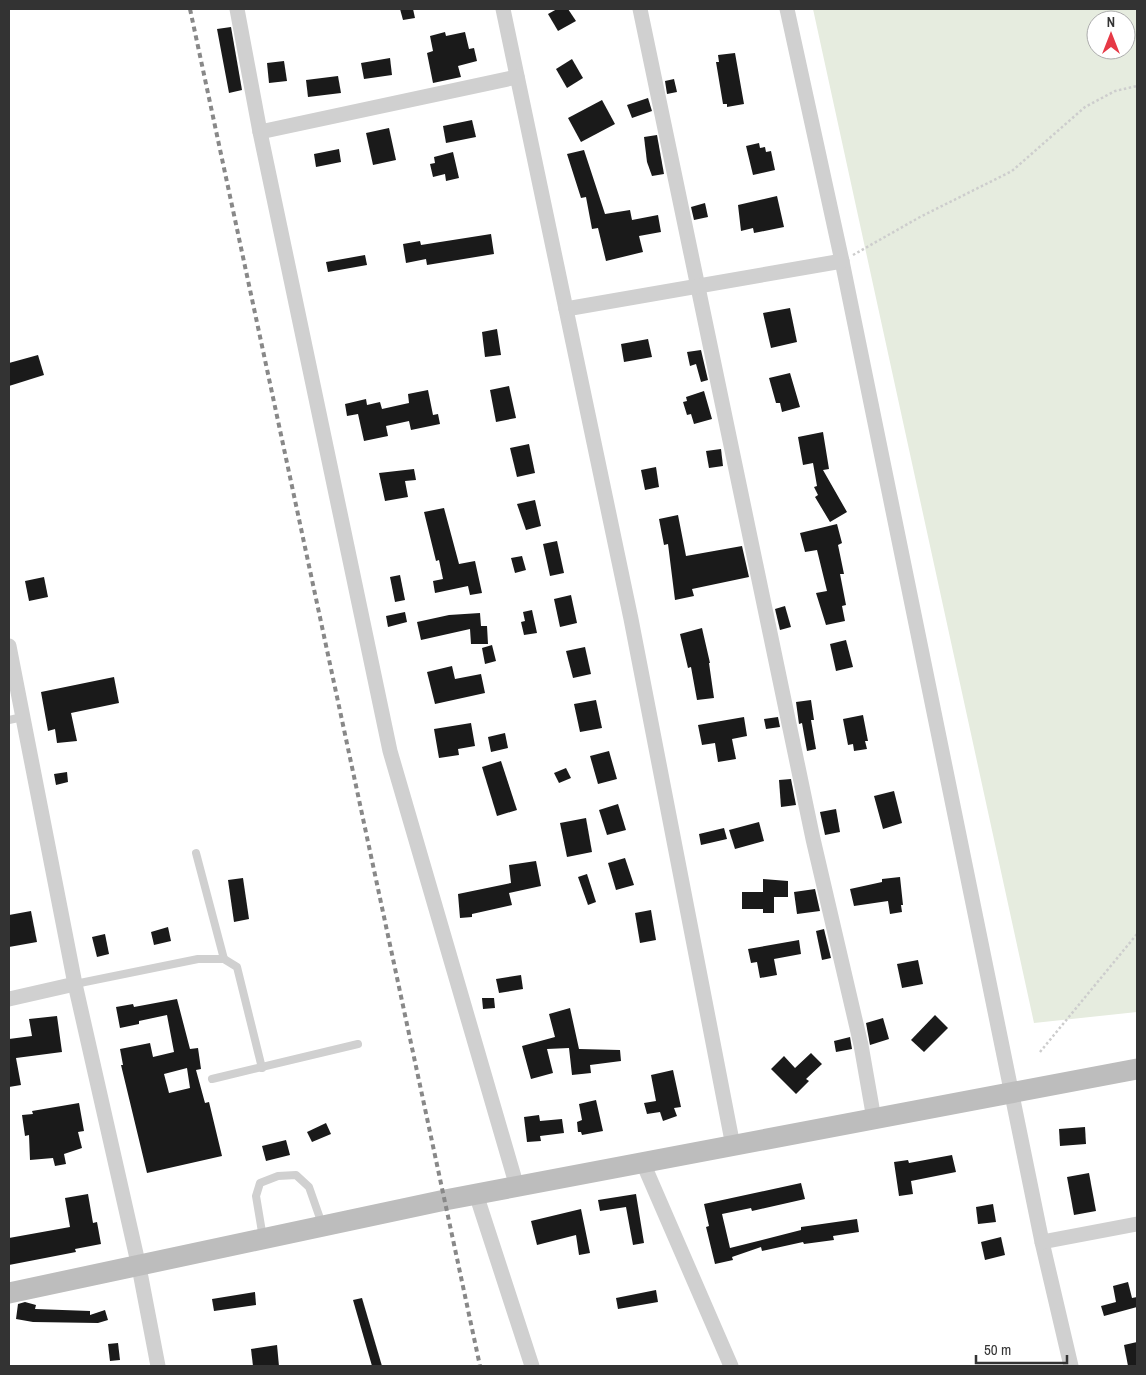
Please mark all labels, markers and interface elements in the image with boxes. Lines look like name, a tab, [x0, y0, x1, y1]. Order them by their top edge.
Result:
north arrow	[1086, 10, 1136, 60]
text: N	[1107, 13, 1115, 31]
scale bar	[976, 1332, 1067, 1364]
text: 50 m	[984, 1339, 1011, 1360]

